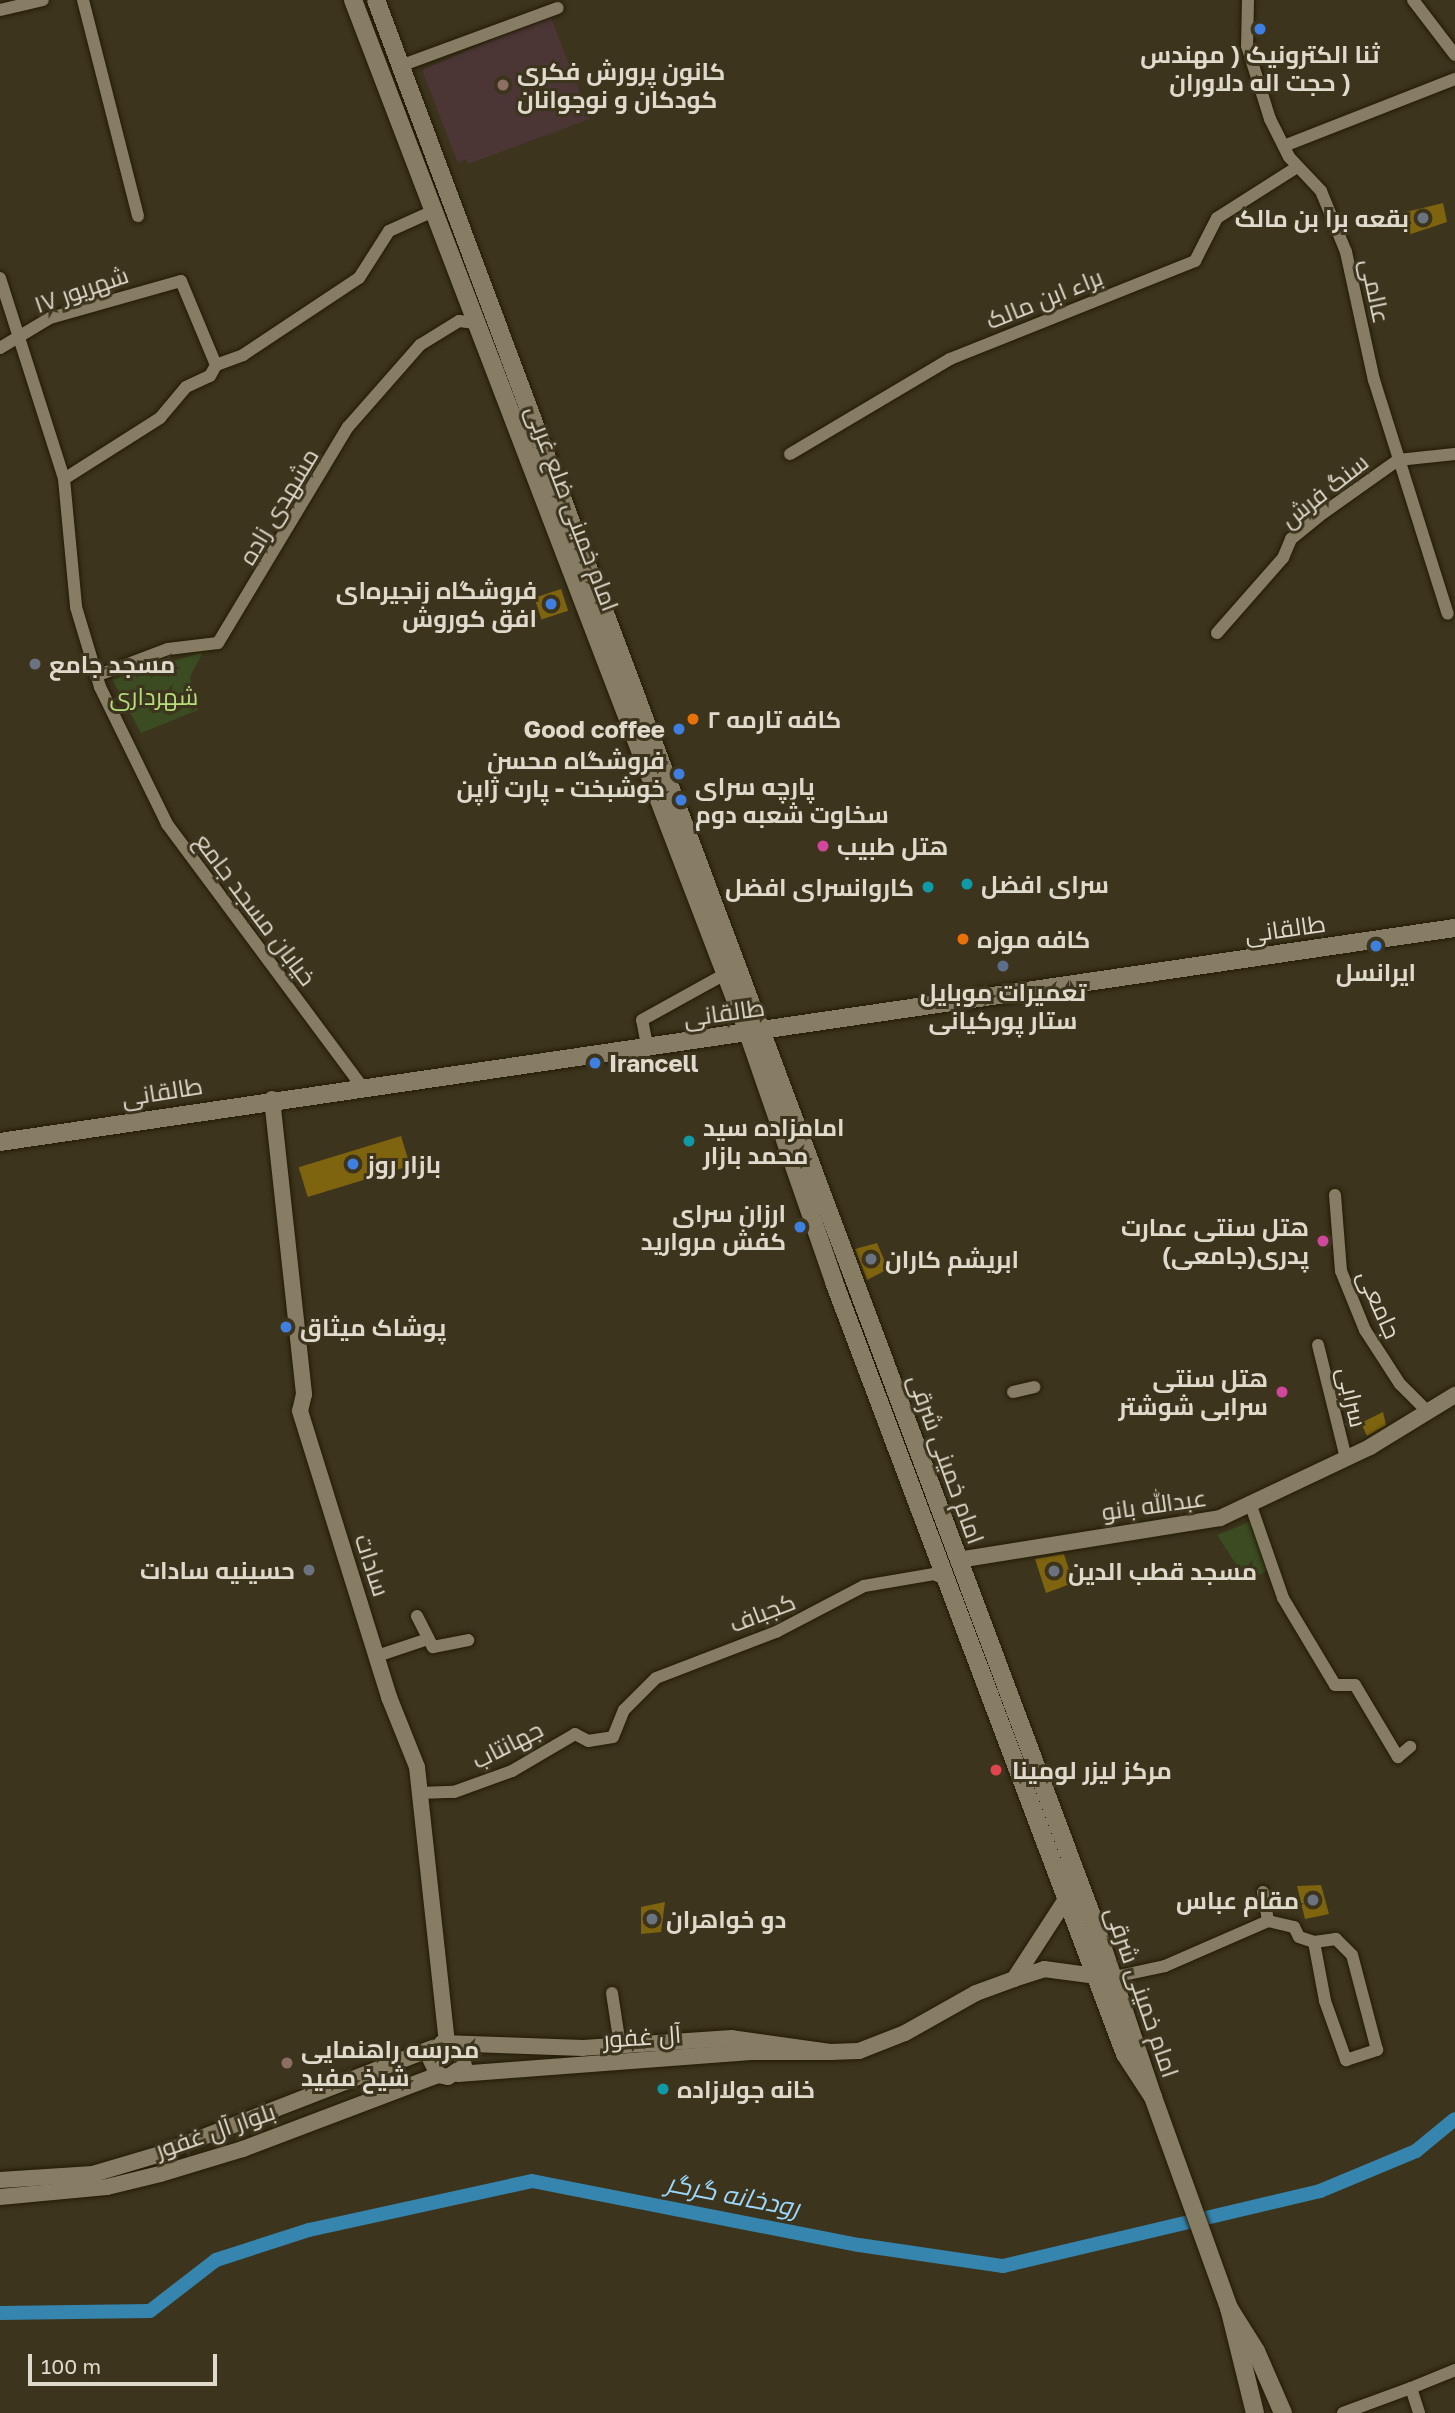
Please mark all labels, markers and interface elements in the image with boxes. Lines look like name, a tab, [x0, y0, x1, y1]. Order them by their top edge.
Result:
marker: ثنا الکترونیک ( مهندس حجت اله دلاوران )	[1252, 21, 1268, 37]
place label: ثنا الکترونیک ( مهندس حجت اله دلاوران )	[1140, 40, 1380, 96]
place label: کانون پرورش فکری کودکان و نوجوانان	[517, 57, 725, 113]
marker: کانون پرورش فکری کودکان و نوجوانان	[495, 77, 511, 93]
place label: بقعه برا بن مالک	[1235, 204, 1409, 232]
marker: بقعه برا بن مالک	[1415, 210, 1431, 226]
street label: عالمی	[1355, 256, 1397, 326]
street label: ۱۷ شهریور	[30, 259, 132, 319]
street label: براء ابن مالک	[981, 262, 1107, 334]
street label: امام خمینی ضلع غربی	[520, 401, 626, 615]
street label: مشهدی زاده	[232, 443, 324, 569]
street label: سنگ فرش	[1274, 447, 1374, 533]
place label: فروشگاه زنجیره‌ای افق کوروش	[336, 576, 537, 632]
marker: فروشگاه زنجیره‌ای افق کوروش	[543, 596, 559, 612]
place label: مسجد جامع	[49, 650, 175, 678]
marker: مسجد جامع	[27, 656, 43, 672]
park label: شهرداری	[110, 682, 198, 710]
place label: کافه تارمه ۲	[707, 705, 841, 733]
marker: کافه تارمه ۲	[685, 711, 701, 727]
place label: Good coffee	[524, 715, 665, 743]
marker: Good coffee	[671, 721, 687, 737]
place label: فروشگاه محسن خوشبخت - پارت ژاپن	[457, 746, 665, 802]
marker: فروشگاه محسن خوشبخت - پارت ژاپن	[671, 766, 687, 782]
place label: پارچه سرای سخاوت شعبه دوم	[695, 772, 889, 828]
marker: پارچه سرای سخاوت شعبه دوم	[673, 792, 689, 808]
street label: خیابان مسجد جامع	[189, 827, 323, 991]
place label: هتل طبیب	[837, 832, 948, 860]
marker: هتل طبیب	[815, 838, 831, 854]
place label: سرای افضل	[981, 870, 1109, 898]
place label: کاروانسرای افضل	[725, 873, 914, 901]
marker: سرای افضل	[959, 876, 975, 892]
marker: کاروانسرای افضل	[920, 879, 936, 895]
street label: طالقانی	[1243, 908, 1327, 948]
place label: کافه موزه	[977, 925, 1090, 953]
marker: کافه موزه	[955, 931, 971, 947]
marker: ایرانسل	[1368, 938, 1384, 954]
marker: تعمیرات موبایل ستار پورکیانی	[995, 958, 1011, 974]
place label: ایرانسل	[1336, 958, 1416, 986]
place label: تعمیرات موبایل ستار پورکیانی	[920, 978, 1086, 1034]
street label: طالقانی	[682, 992, 766, 1032]
place label: Irancell	[609, 1049, 699, 1077]
marker: Irancell	[587, 1055, 603, 1071]
street label: طالقانی	[119, 1070, 205, 1112]
place label: امامزاده سید محمد بازار	[703, 1113, 845, 1169]
marker: امامزاده سید محمد بازار	[681, 1133, 697, 1149]
place label: بازار روز	[367, 1150, 441, 1178]
marker: بازار روز	[345, 1156, 361, 1172]
place label: ارزان سرای کفش مروارید	[641, 1199, 786, 1255]
place label: هتل سنتی عمارت پدری(جامعی)	[1121, 1213, 1309, 1269]
marker: ارزان سرای کفش مروارید	[792, 1219, 808, 1235]
marker: هتل سنتی عمارت پدری(جامعی)	[1315, 1233, 1331, 1249]
place label: ابریشم کاران	[885, 1245, 1019, 1273]
marker: ابریشم کاران	[863, 1251, 879, 1267]
street label: جامعی	[1352, 1265, 1408, 1343]
place label: پوشاک میثاق	[300, 1313, 446, 1341]
marker: پوشاک میثاق	[278, 1319, 294, 1335]
place label: هتل سنتی سرابی شوشتر	[1118, 1364, 1268, 1420]
street label: سرابی	[1332, 1364, 1374, 1430]
street label: امام خمینی شرقی	[903, 1370, 991, 1548]
marker: هتل سنتی سرابی شوشتر	[1274, 1384, 1290, 1400]
street label: عبدالله بانو	[1100, 1482, 1208, 1526]
street label: سادات	[349, 1530, 397, 1600]
place label: حسینیه سادات	[140, 1556, 295, 1584]
place label: مسجد قطب الدین	[1068, 1557, 1257, 1585]
marker: حسینیه سادات	[301, 1562, 317, 1578]
marker: مسجد قطب الدین	[1046, 1563, 1062, 1579]
street label: کجباف	[725, 1586, 799, 1638]
street label: جهانتاب	[467, 1714, 547, 1774]
place label: مرکز لیزر لومینا	[1012, 1756, 1172, 1784]
marker: مرکز لیزر لومینا	[986, 1760, 1006, 1780]
place label: مقام عباس	[1176, 1886, 1299, 1914]
marker: مقام عباس	[1305, 1892, 1321, 1908]
street label: امام خمینی شرقی	[1100, 1903, 1186, 2081]
place label: دو خواهران	[666, 1905, 786, 1933]
marker: دو خواهران	[644, 1911, 660, 1927]
street label: آل غفور	[602, 2019, 682, 2053]
place label: مدرسه راهنمایی شیخ مفید	[301, 2035, 479, 2091]
marker: مدرسه راهنمایی شیخ مفید	[279, 2055, 295, 2071]
place label: خانه جولازاده	[677, 2075, 815, 2103]
marker: خانه جولازاده	[655, 2081, 671, 2097]
street label: بلوار آل غفور	[151, 2096, 279, 2164]
water label: رودخانه گرگر	[664, 2167, 802, 2223]
scale bar	[32, 2340, 220, 2384]
text: 100 m	[41, 2353, 101, 2379]

